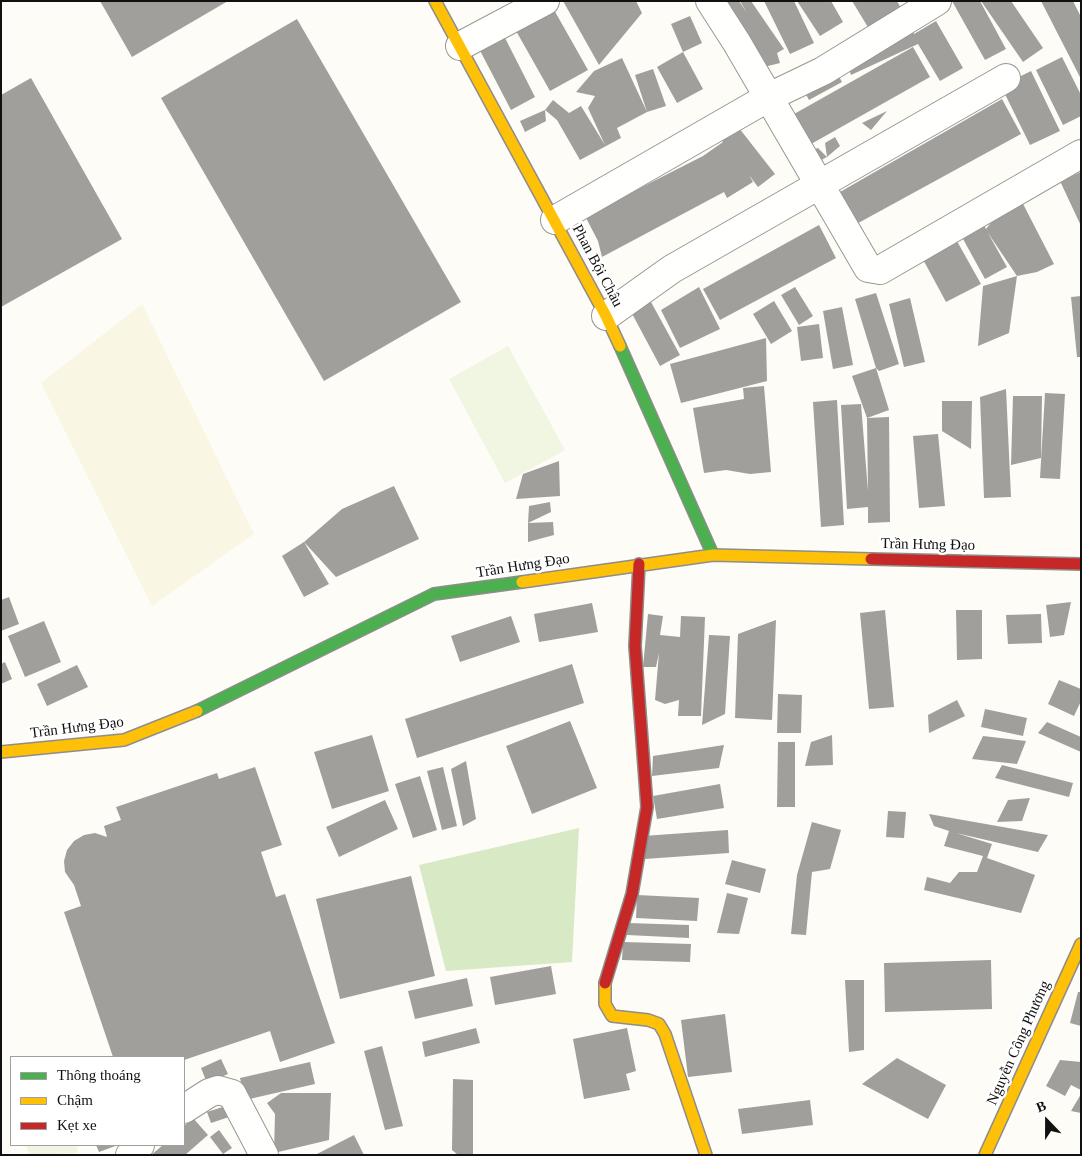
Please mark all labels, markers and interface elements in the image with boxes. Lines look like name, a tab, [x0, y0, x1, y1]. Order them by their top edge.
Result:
street label: Phan Bội Châu	[568, 222, 626, 310]
street label: Trần Hưng Đạo	[881, 535, 975, 555]
street label: Trần Hưng Đạo	[475, 550, 571, 582]
street label: Trần Hưng Đạo	[29, 713, 125, 743]
street label: Nguyễn Công Phương	[983, 978, 1055, 1108]
legend	[10, 1056, 185, 1146]
text: Thông thoáng	[57, 1067, 141, 1083]
text: Chậm	[57, 1092, 93, 1108]
north arrow	[1022, 1096, 1072, 1146]
text: B	[1034, 1098, 1048, 1115]
text: Kẹt xe	[57, 1117, 97, 1133]

